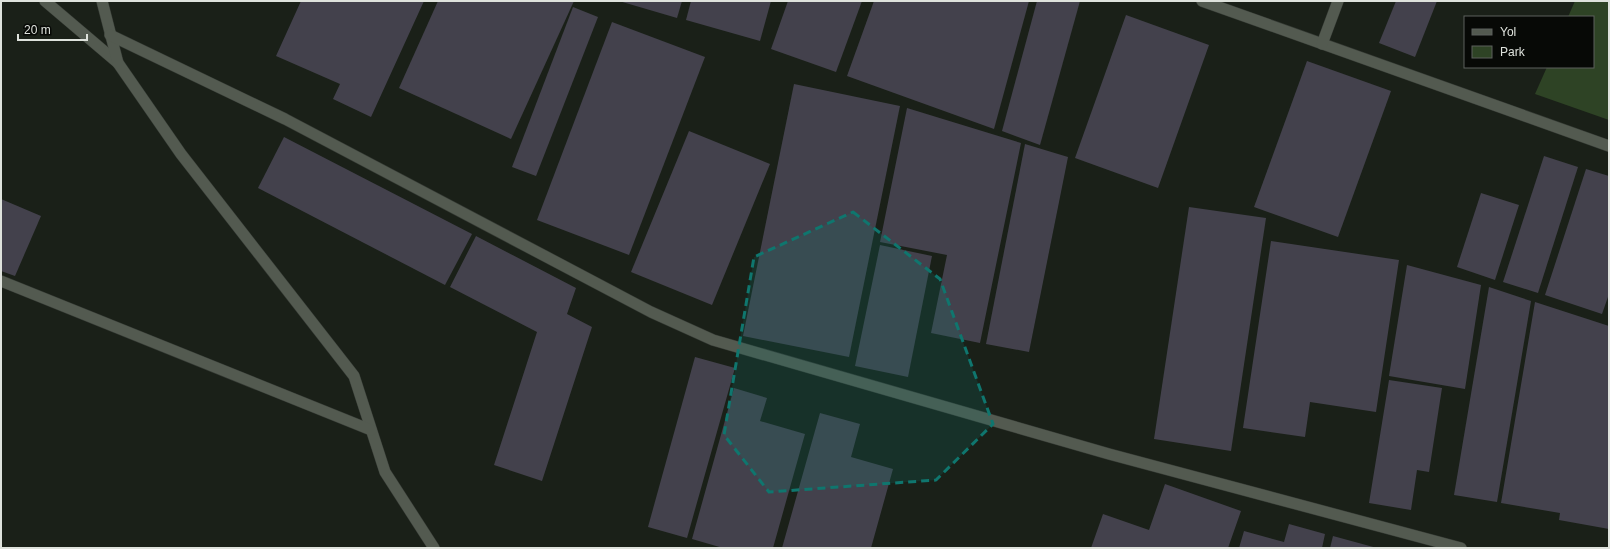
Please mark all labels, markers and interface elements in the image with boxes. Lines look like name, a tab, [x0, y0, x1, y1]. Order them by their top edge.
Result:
scale bar	[18, 16, 87, 42]
legend	[1464, 16, 1594, 68]
text: 20 m	[24, 23, 51, 37]
text: Yol	[1500, 25, 1516, 39]
text: Park	[1500, 45, 1526, 59]

